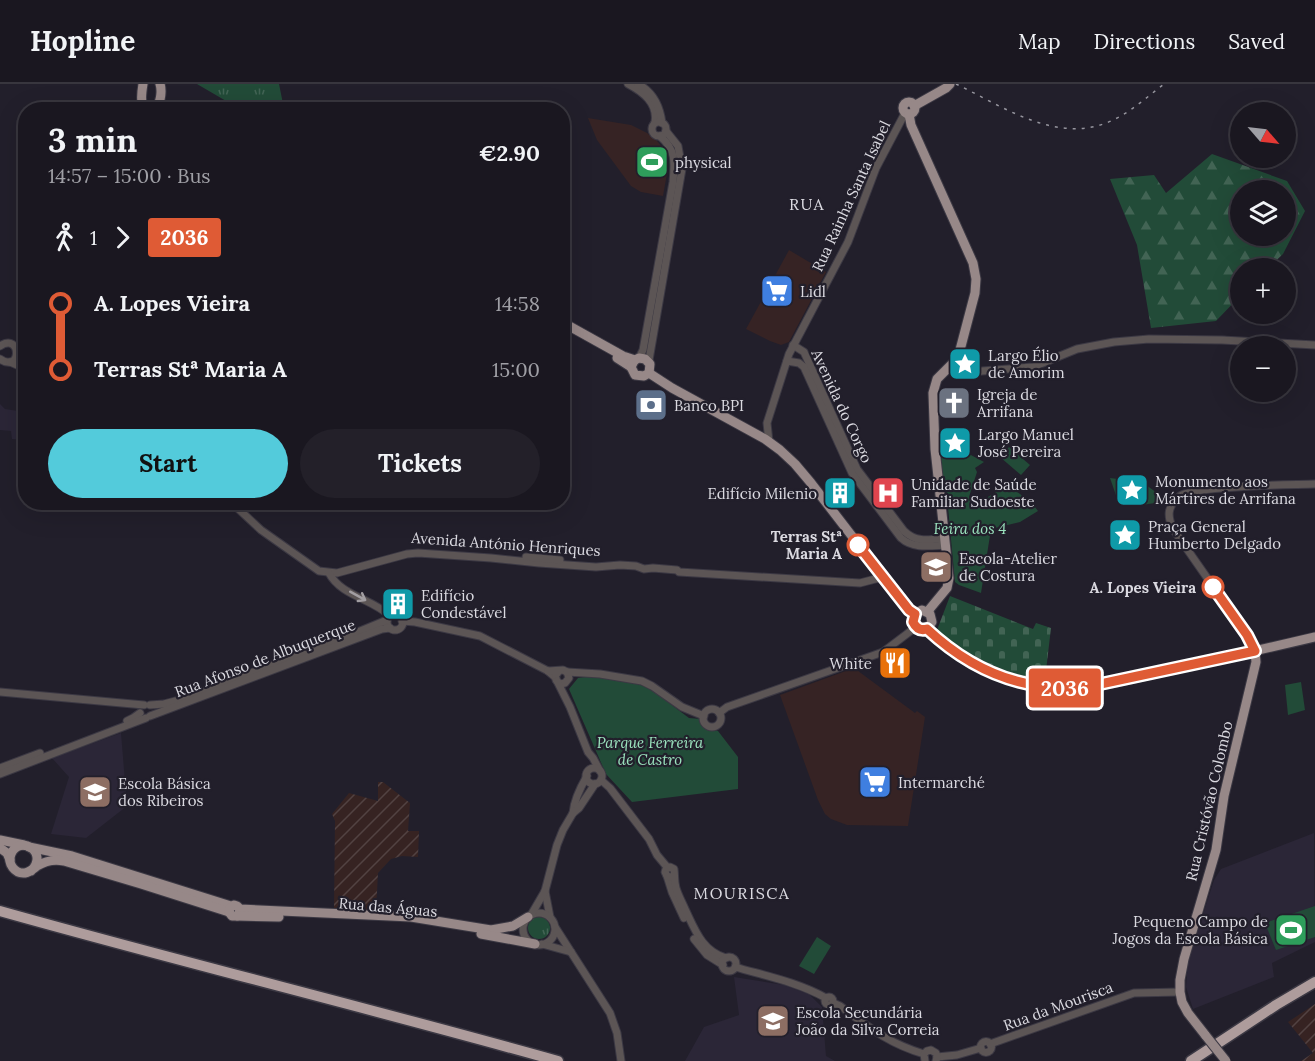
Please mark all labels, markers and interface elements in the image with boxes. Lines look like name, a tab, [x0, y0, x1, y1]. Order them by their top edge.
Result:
text: Hopline	[30, 23, 135, 59]
text: Map	[1018, 28, 1061, 55]
text: Directions	[1094, 28, 1195, 55]
text: Saved	[1228, 28, 1285, 55]
north arrow	[1230, 102, 1296, 168]
map controls	[1230, 102, 1296, 402]
street label: Rua Rainha Santa Isabel	[808, 117, 894, 275]
text: 3 min	[48, 119, 137, 161]
text: €2.90	[479, 139, 540, 167]
sports icon: physical	[634, 144, 670, 180]
place label: physical	[675, 153, 732, 172]
text: 14:57 – 15:00 · Bus	[48, 163, 211, 188]
button: layers	[1230, 180, 1296, 246]
district label: RUA	[789, 194, 825, 214]
icon: walk	[48, 221, 81, 254]
icon: forward	[106, 221, 139, 254]
text: 2036	[160, 224, 209, 251]
text: 1	[90, 225, 97, 250]
button: +	[1230, 258, 1296, 324]
supermarket icon: Lidl	[759, 273, 795, 309]
place label: Lidl	[800, 282, 826, 301]
text: A. Lopes Vieira	[94, 289, 250, 317]
text: 14:58	[495, 291, 540, 316]
button: −	[1230, 336, 1296, 402]
street label: Avenida do Corgo	[807, 345, 877, 466]
place icon: Largo Élio de Amorim	[947, 346, 983, 382]
place label: Largo Élio de Amorim	[988, 346, 1065, 382]
text: Terras Stª Maria A	[94, 355, 287, 383]
text: 15:00	[492, 357, 540, 382]
church icon: Igreja de Arrifana	[936, 385, 972, 421]
place label: Igreja de Arrifana	[976, 385, 1037, 421]
bank icon: Banco BPI	[633, 387, 669, 423]
place label: Banco BPI	[674, 396, 744, 415]
place icon: Largo Manuel José Pereira	[937, 425, 973, 461]
place label: Largo Manuel José Pereira	[977, 425, 1074, 461]
button: Start	[48, 429, 288, 498]
button: Tickets	[300, 429, 540, 498]
place icon: Monumento aos Mártires de Arrifana	[1114, 472, 1150, 508]
place label: Monumento aos Mártires de Arrifana	[1155, 472, 1296, 508]
building icon: Edifício Milenio	[822, 475, 858, 511]
hospital icon: Unidade de Saúde Familiar Sudoeste	[870, 475, 906, 511]
place label: Unidade de Saúde Familiar Sudoeste	[911, 475, 1037, 511]
place label: Edifício Milenio	[708, 484, 817, 503]
place icon: Praça General Humberto Delgado	[1107, 517, 1143, 553]
place label: Praça General Humberto Delgado	[1148, 517, 1281, 553]
park label: Feira dos 4	[934, 519, 1007, 538]
place label: Terras Stª Maria A	[771, 527, 842, 563]
street label: Avenida António Henriques	[410, 528, 601, 560]
marker: Terras Stª Maria A	[847, 534, 869, 556]
school or university icon: Escola-Atelier de Costura	[918, 549, 954, 585]
place label: Escola-Atelier de Costura	[959, 549, 1057, 585]
marker: A. Lopes Vieira	[1202, 576, 1224, 598]
place label: A. Lopes Vieira	[1090, 578, 1196, 597]
building icon: Edifício Condestável	[380, 586, 416, 622]
place label: Edifício Condestável	[421, 586, 507, 622]
one-way arrow	[349, 590, 366, 602]
street label: Rua Afonso de Albuquerque	[172, 615, 358, 701]
restaurant icon: White	[877, 645, 913, 681]
place label: White	[829, 654, 872, 673]
line badge: 2036	[1023, 668, 1107, 708]
text: 2036	[1041, 675, 1089, 702]
street label: Rua Cristóvão Colombo	[1181, 719, 1237, 883]
park label: Parque Ferreira de Castro	[597, 733, 704, 769]
supermarket icon: Intermarché	[857, 764, 893, 800]
place label: Intermarché	[898, 773, 985, 792]
school or university icon: Escola Básica dos Ribeiros	[77, 774, 113, 810]
place label: Escola Básica dos Ribeiros	[118, 774, 211, 810]
district label: MOURISCA	[694, 883, 790, 903]
street label: Rua das Águas	[338, 893, 438, 921]
place label: Pequeno Campo de Jogos da Escola Básica	[1112, 912, 1268, 948]
sports icon: Pequeno Campo de Jogos da Escola Básica	[1273, 912, 1309, 948]
street label: Rua da Mourisca	[1000, 977, 1116, 1035]
school or university icon: Escola Secundária João da Silva Correia	[755, 1003, 791, 1039]
place label: Escola Secundária João da Silva Correia	[795, 1003, 940, 1039]

